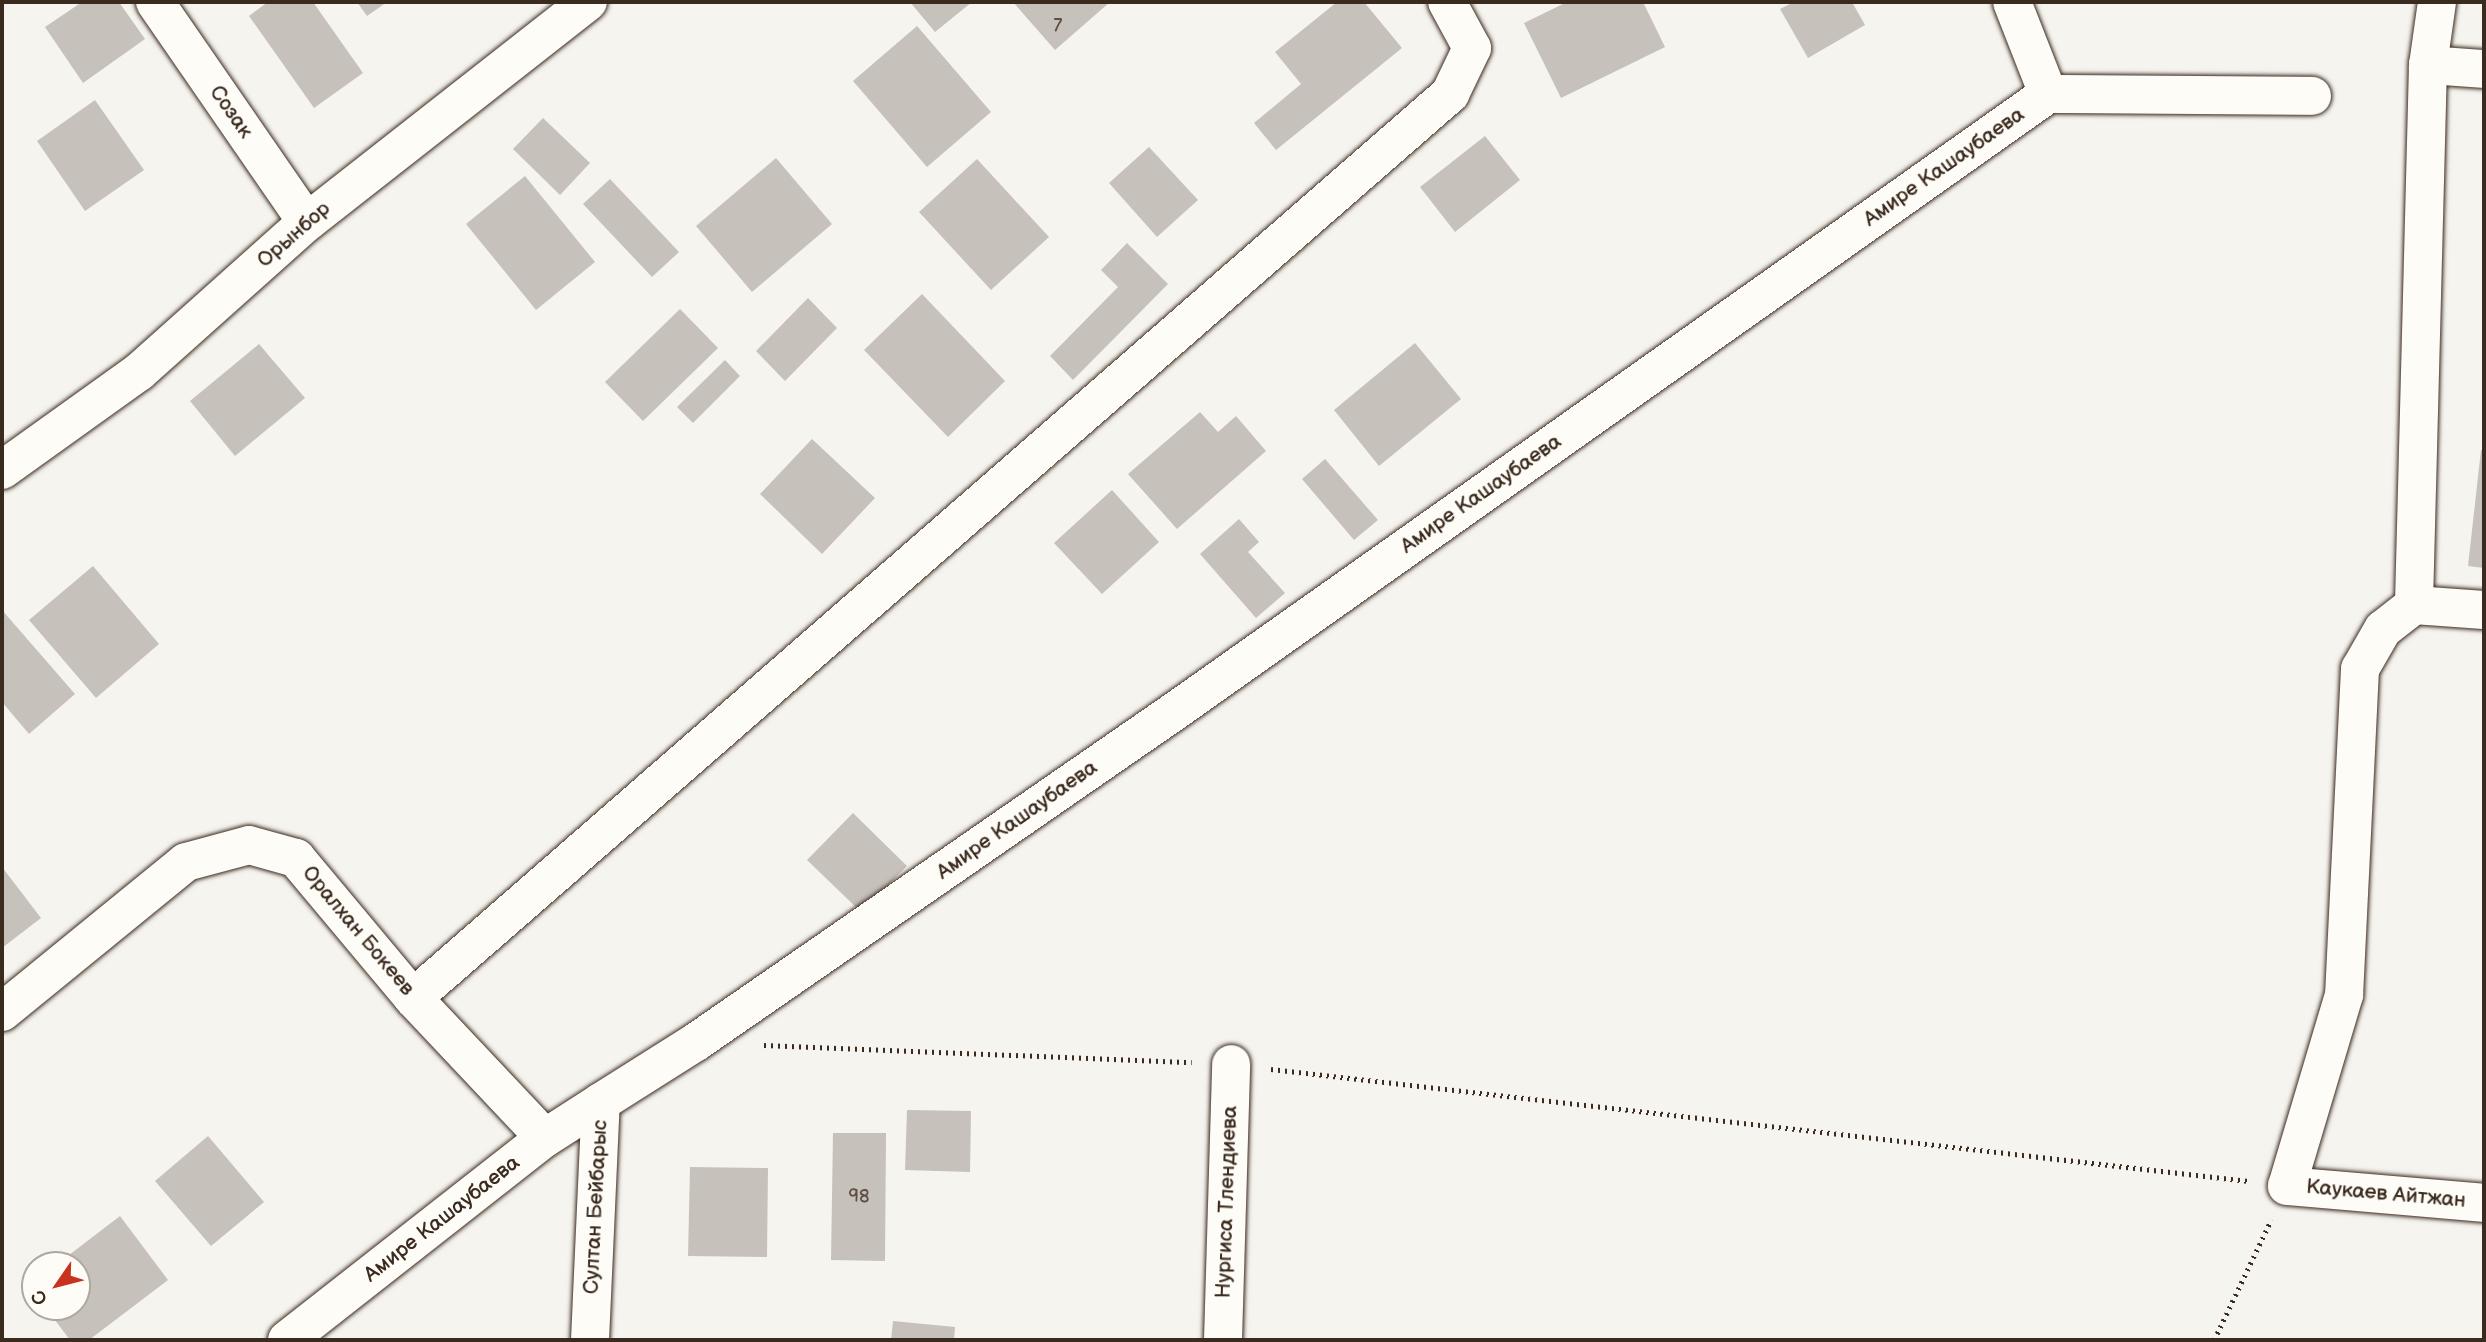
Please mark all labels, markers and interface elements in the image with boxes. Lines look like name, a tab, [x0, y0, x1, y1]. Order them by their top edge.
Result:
house number: 7	[1054, 15, 1062, 37]
street label: Созак	[204, 81, 258, 143]
street label: Амире Кашаубаева	[1859, 102, 2029, 232]
street label: Орынбор	[252, 197, 336, 273]
street label: Амире Кашаубаева	[1396, 429, 1566, 559]
street label: Амире Кашаубаева	[932, 755, 1102, 885]
street label: Оралхан Бокеев	[296, 861, 420, 1001]
street label: Нургиса Тлендиева	[1211, 1105, 1243, 1299]
street label: Султан Бейбарыс	[579, 1119, 613, 1295]
street label: Амире Кашаубаева	[359, 1150, 525, 1288]
street label: Каукаев Айтжан	[2305, 1174, 2467, 1214]
house number: 98	[849, 1186, 869, 1208]
north arrow	[21, 1251, 91, 1321]
text: С	[27, 1285, 53, 1309]

